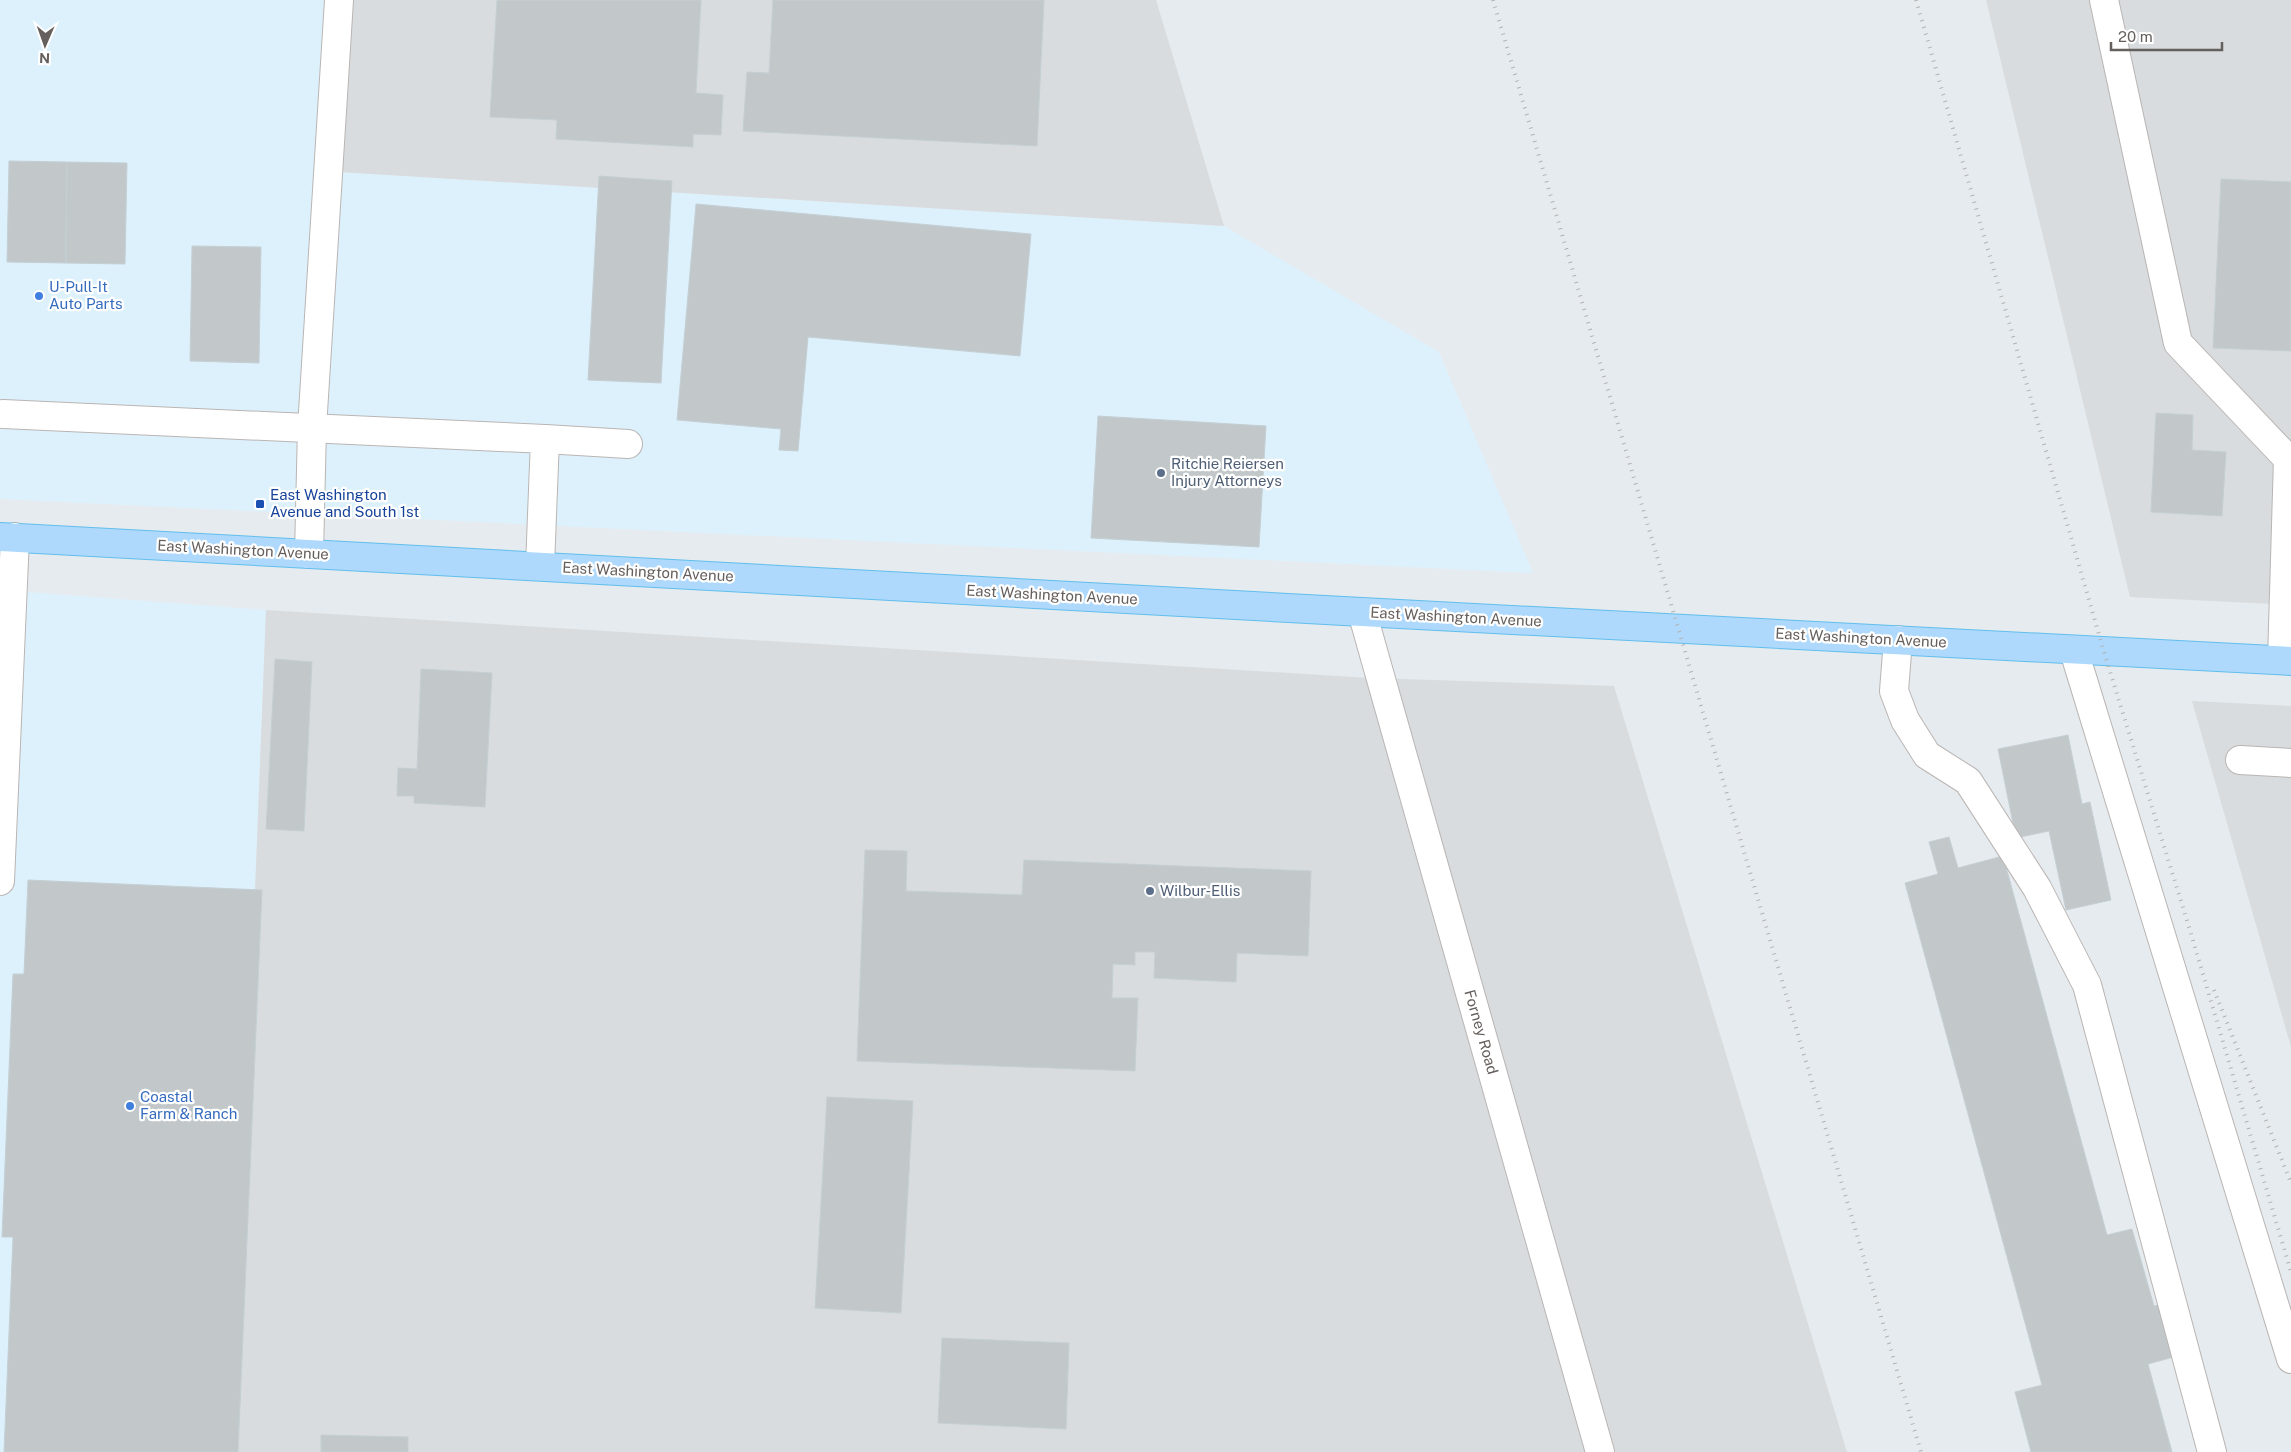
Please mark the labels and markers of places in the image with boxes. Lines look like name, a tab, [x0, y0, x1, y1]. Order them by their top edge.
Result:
place label: U-Pull-It Auto Parts	[49, 278, 123, 312]
marker: U-Pull-It Auto Parts	[33, 290, 45, 302]
place label: Ritchie Reiersen Injury Attorneys	[1171, 455, 1284, 489]
marker: Ritchie Reiersen Injury Attorneys	[1155, 467, 1167, 479]
place label: East Washington Avenue and South 1st	[270, 486, 419, 520]
marker: East Washington Avenue and South 1st	[254, 498, 266, 510]
place label: Wilbur-Ellis	[1160, 882, 1240, 899]
marker: Wilbur-Ellis	[1144, 885, 1156, 897]
place label: Coastal Farm & Ranch	[140, 1088, 237, 1122]
marker: Coastal Farm & Ranch	[124, 1100, 136, 1112]

